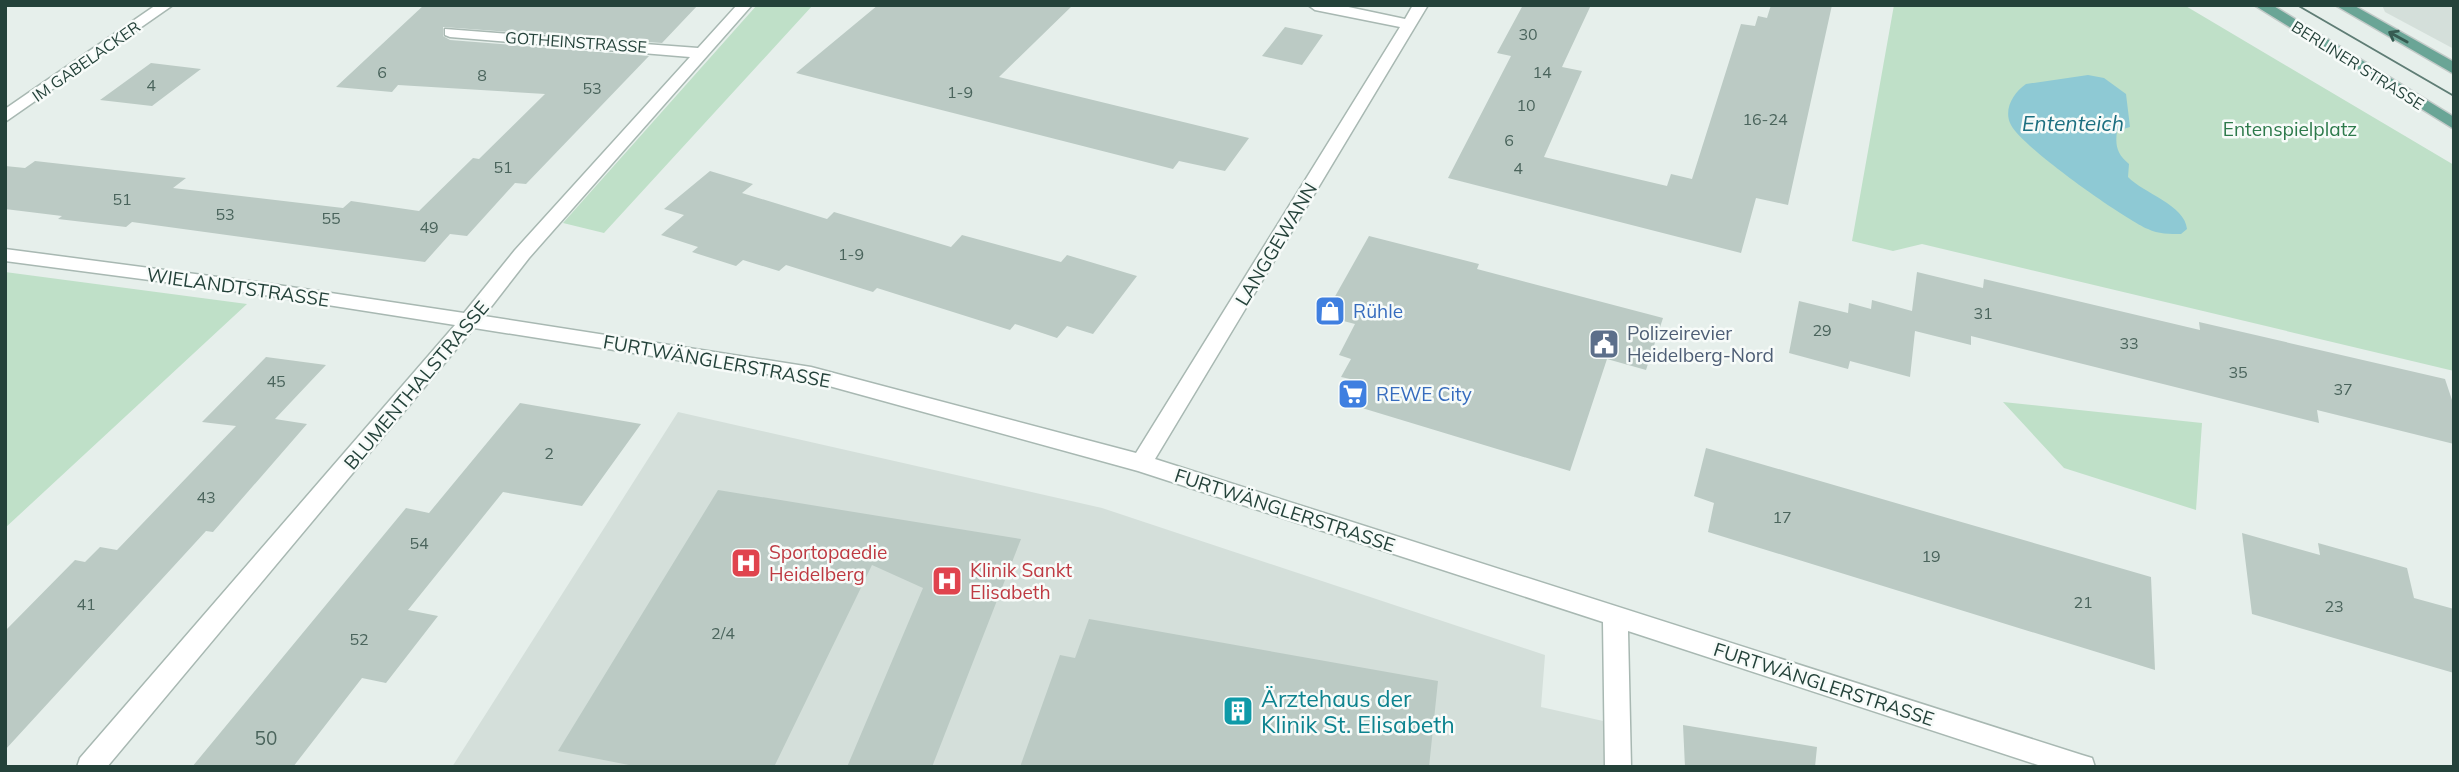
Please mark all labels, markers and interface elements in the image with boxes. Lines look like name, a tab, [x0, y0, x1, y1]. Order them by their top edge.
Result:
street label: IM GABELACKER	[28, 16, 144, 106]
street label: BERLINER STRASSE	[2288, 16, 2428, 114]
house number: 30	[1518, 24, 1538, 44]
street label: GOTHEINSTRASSE	[504, 27, 648, 57]
one-way arrow	[2388, 30, 2409, 43]
house number: 6	[377, 62, 387, 82]
house number: 14	[1532, 62, 1552, 82]
house number: 8	[477, 65, 487, 85]
house number: 4	[146, 75, 156, 95]
house number: 53	[582, 78, 602, 98]
house number: 1-9	[947, 82, 973, 102]
house number: 10	[1516, 95, 1536, 115]
house number: 16-24	[1742, 109, 1788, 129]
water label: Ententeich	[2022, 110, 2124, 136]
park label: Entenspielplatz	[2223, 117, 2357, 141]
house number: 6	[1504, 130, 1514, 150]
house number: 51	[493, 157, 513, 177]
house number: 4	[1513, 158, 1523, 178]
street label: LANGGEWANN	[1230, 178, 1322, 310]
house number: 51	[112, 189, 132, 209]
house number: 53	[215, 204, 235, 224]
house number: 55	[321, 208, 341, 228]
house number: 49	[419, 217, 439, 237]
house number: 1-9	[838, 244, 864, 264]
street label: WIELANDTSTRASSE	[145, 262, 331, 312]
shop icon: Rühle	[1313, 294, 1347, 328]
street label: BLUMENTHALSTRASSE	[338, 296, 494, 474]
place label: Rühle	[1353, 299, 1403, 323]
house number: 31	[1973, 303, 1993, 323]
house number: 29	[1812, 320, 1832, 340]
place label: Polizeirevier Heidelberg-Nord	[1627, 321, 1774, 367]
public building icon: Polizeirevier Heidelberg-Nord	[1587, 327, 1621, 361]
street label: FURTWÄNGLERSTRASSE	[601, 329, 833, 393]
house number: 33	[2119, 333, 2139, 353]
house number: 35	[2228, 362, 2248, 382]
house number: 45	[266, 371, 286, 391]
supermarket icon: REWE City	[1336, 377, 1370, 411]
house number: 37	[2333, 379, 2353, 399]
place label: REWE City	[1376, 382, 1472, 406]
house number: 2	[544, 443, 554, 463]
street label: FURTWÄNGLERSTRASSE	[1172, 463, 1398, 557]
house number: 43	[196, 487, 216, 507]
house number: 17	[1772, 507, 1792, 527]
house number: 54	[409, 533, 429, 553]
place label: Sportopaedie Heidelberg	[769, 540, 887, 586]
hospital icon: Sportopaedie Heidelberg	[729, 546, 763, 580]
house number: 19	[1921, 546, 1941, 566]
place label: Klinik Sankt Elisabeth	[970, 558, 1072, 604]
hospital icon: Klinik Sankt Elisabeth	[930, 564, 964, 598]
house number: 21	[2073, 592, 2093, 612]
house number: 41	[76, 594, 96, 614]
house number: 23	[2324, 596, 2344, 616]
house number: 2/4	[711, 623, 735, 643]
house number: 52	[349, 629, 369, 649]
street label: FURTWÄNGLERSTRASSE	[1711, 637, 1937, 731]
place label: Ärztehaus der Klinik St. Elisabeth	[1261, 684, 1455, 739]
building icon: Ärztehaus der Klinik St. Elisabeth	[1221, 694, 1255, 728]
house number: 50	[255, 726, 277, 750]

